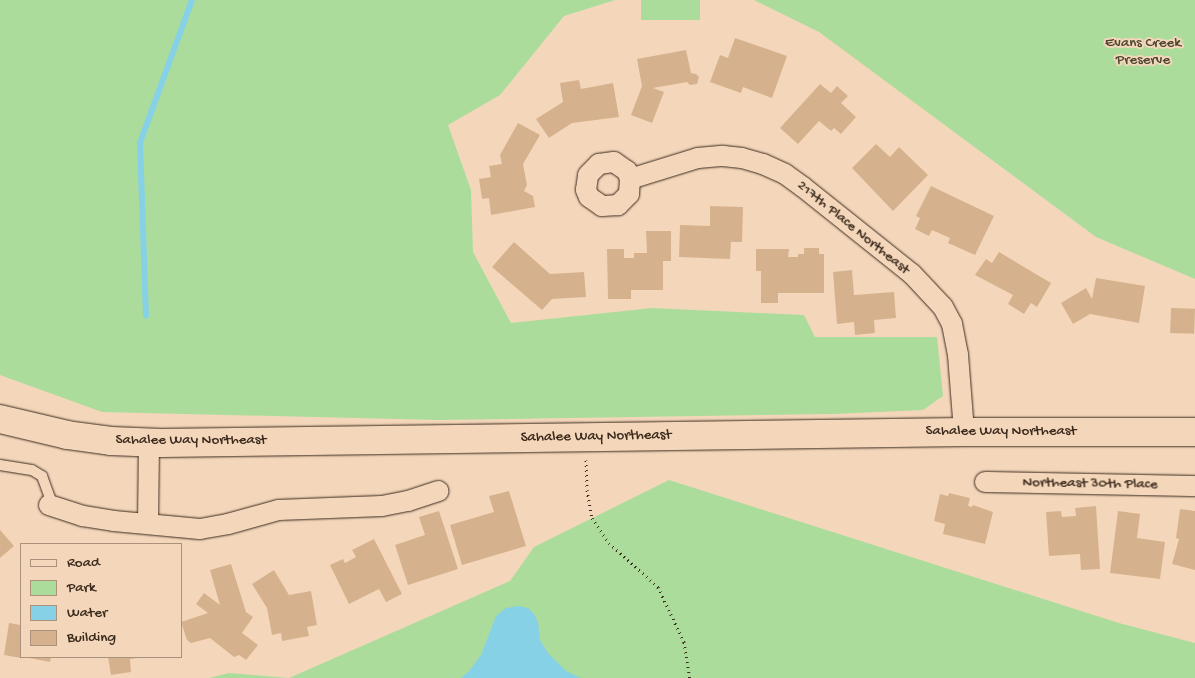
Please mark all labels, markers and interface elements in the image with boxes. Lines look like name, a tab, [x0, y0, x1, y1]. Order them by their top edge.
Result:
park label: Evans Creek Preserve	[1105, 34, 1181, 69]
street label: 217th Place Northeast	[793, 177, 913, 279]
street label: Sahalee Way Northeast	[926, 423, 1076, 441]
street label: Sahalee Way Northeast	[520, 427, 672, 447]
street label: Sahalee Way Northeast	[116, 432, 266, 450]
street label: Northeast 30th Place	[1022, 474, 1158, 494]
legend	[20, 543, 182, 658]
text: Road	[67, 554, 100, 572]
text: Park	[67, 579, 96, 597]
text: Water	[67, 604, 107, 622]
text: Building	[67, 629, 116, 647]

